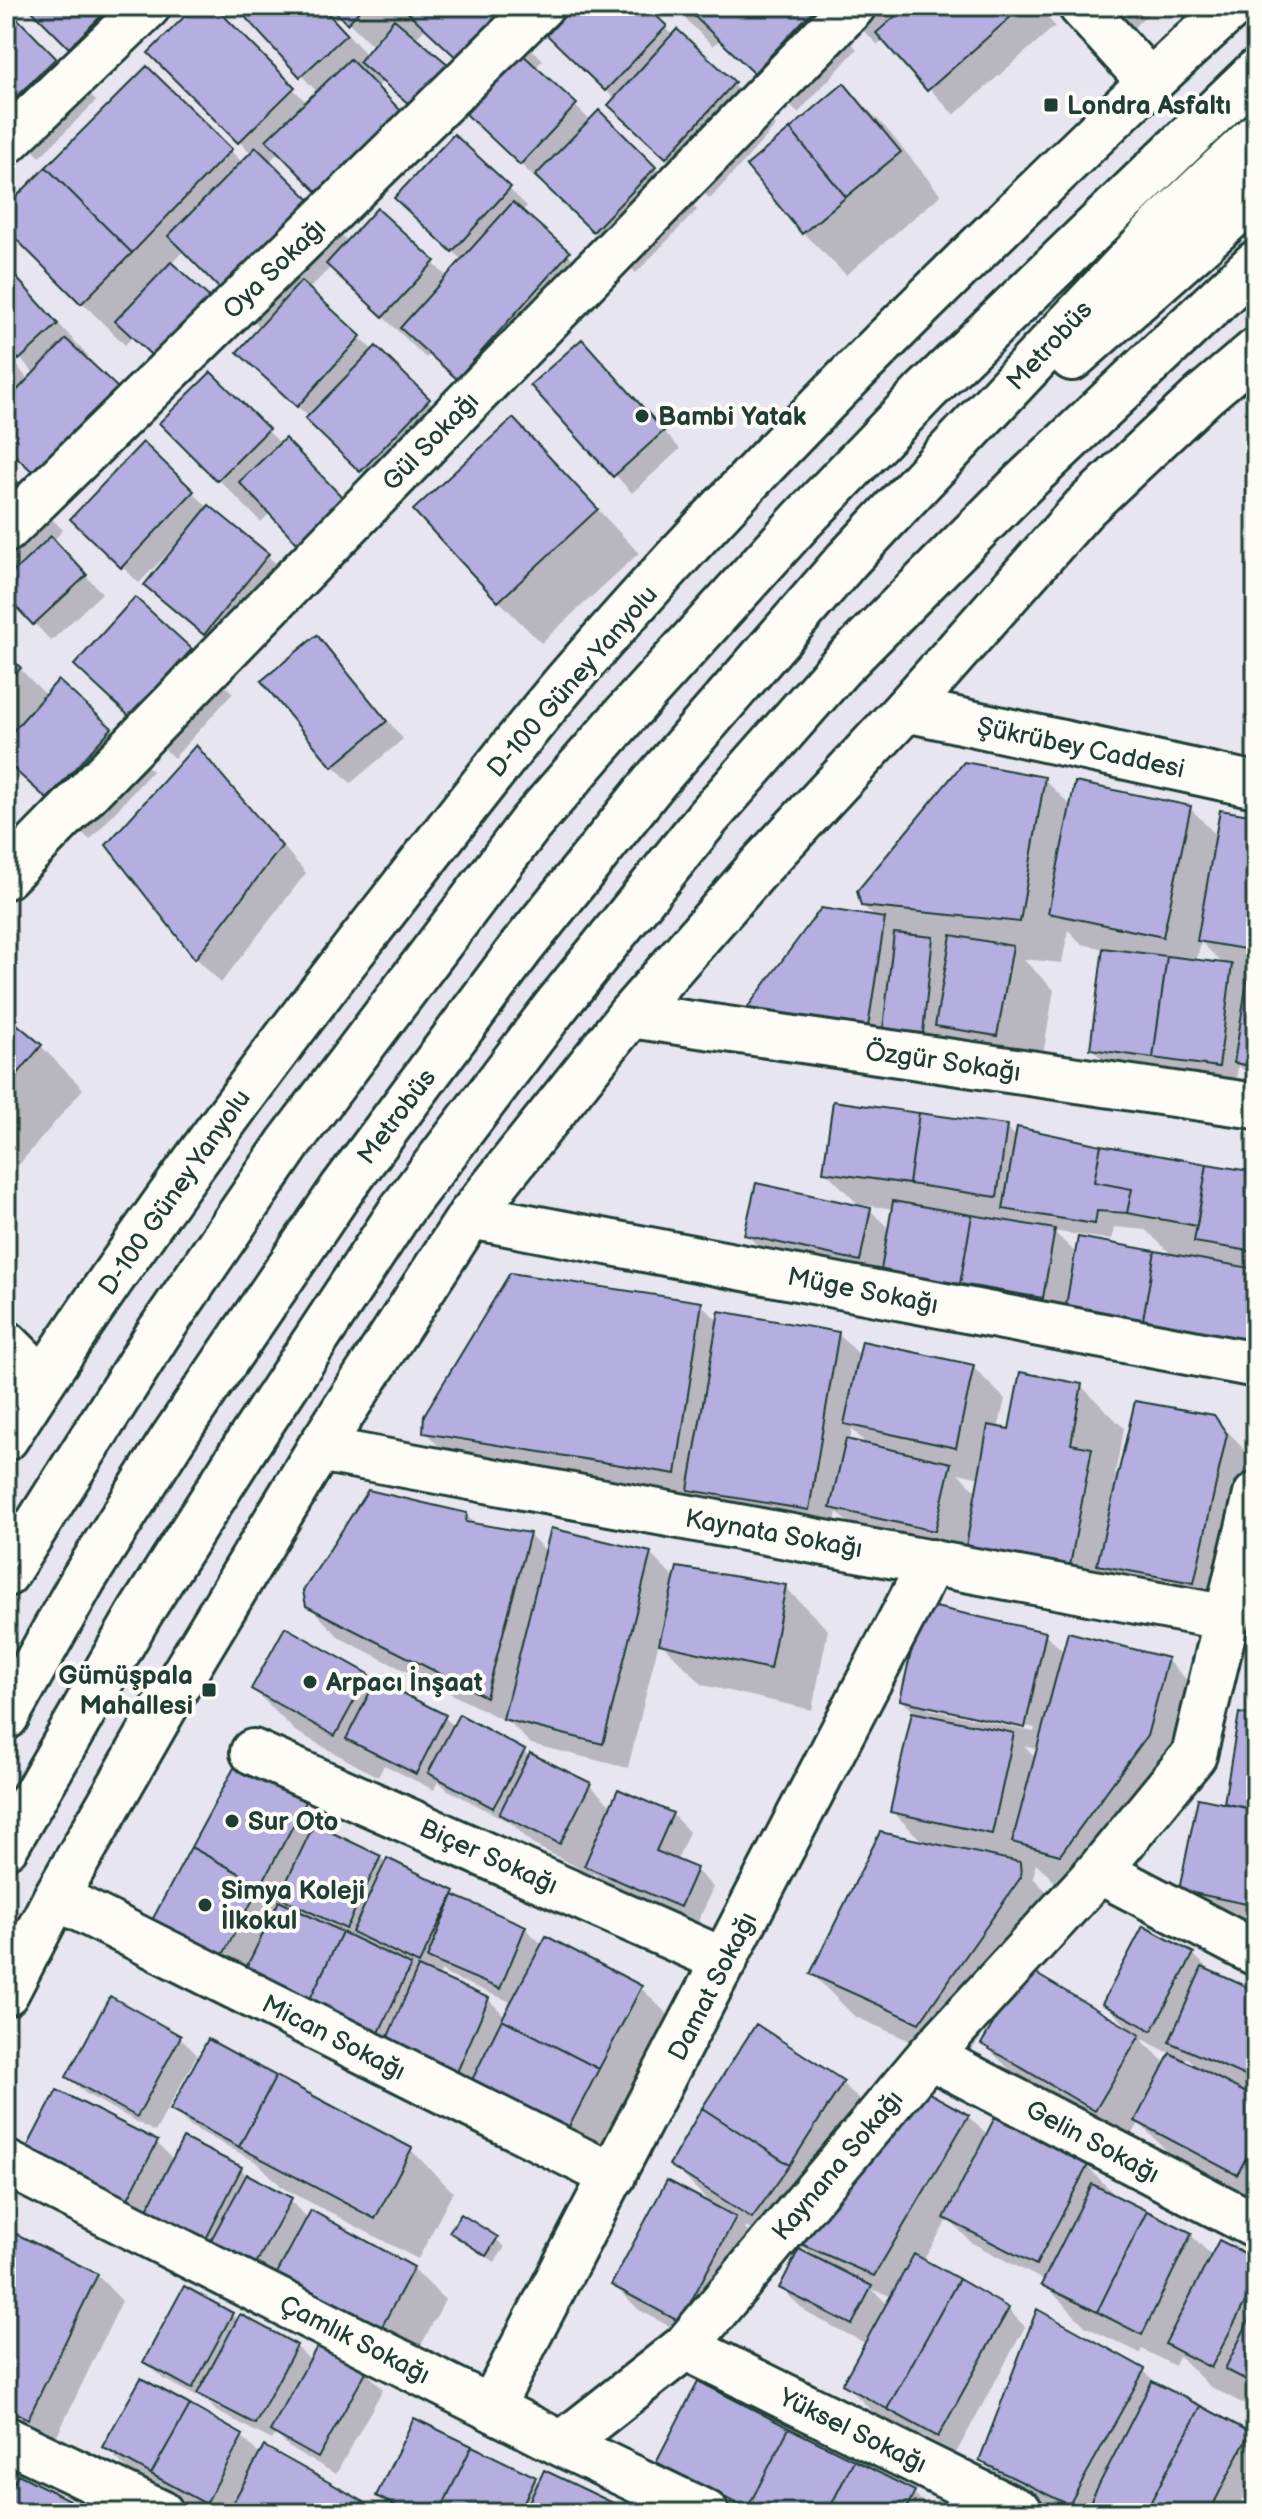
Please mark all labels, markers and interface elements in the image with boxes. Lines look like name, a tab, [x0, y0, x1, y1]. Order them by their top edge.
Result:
place label: Londra Asfaltı	[1067, 91, 1231, 122]
marker: Londra Asfaltı	[1042, 96, 1060, 114]
street label: Oya Sokağı	[217, 213, 333, 326]
street label: Metrobüs	[1001, 295, 1099, 397]
street label: Gül Sokağı	[376, 386, 486, 498]
place label: Bambi Yatak	[658, 402, 807, 433]
marker: Bambi Yatak	[633, 407, 651, 425]
street label: D-100 Güney Yanyolu	[481, 580, 665, 784]
street label: Şükrübey Caddesi	[974, 711, 1187, 786]
street label: Özgür Sokağı	[863, 1035, 1023, 1089]
street label: Metrobüs	[351, 1063, 443, 1171]
street label: D-100 Güney Yanyolu	[93, 1084, 258, 1302]
street label: Müge Sokağı	[785, 1262, 941, 1321]
street label: Kaynata Sokağı	[683, 1504, 865, 1565]
place label: Gümüşpala Mahallesi	[59, 1661, 193, 1722]
place label: Arpacı İnşaat	[325, 1665, 483, 1699]
marker: Arpacı İnşaat	[301, 1673, 319, 1691]
marker: Gümüşpala Mahallesi	[200, 1681, 218, 1699]
place label: Sur Oto	[248, 1807, 338, 1838]
marker: Sur Oto	[223, 1812, 241, 1830]
street label: Biçer Sokağı	[415, 1813, 562, 1902]
place label: Simya Koleji İlkokul	[221, 1876, 365, 1937]
marker: Simya Koleji İlkokul	[196, 1896, 214, 1914]
street label: Damat Sokağı	[663, 1907, 764, 2066]
street label: Mican Sokağı	[256, 1989, 410, 2088]
street label: Kaynana Sokağı	[766, 2084, 910, 2248]
street label: Gelin Sokağı	[1020, 2094, 1164, 2190]
street label: Çamlık Sokağı	[274, 2289, 435, 2392]
street label: Yüksel Sokağı	[773, 2382, 931, 2480]

